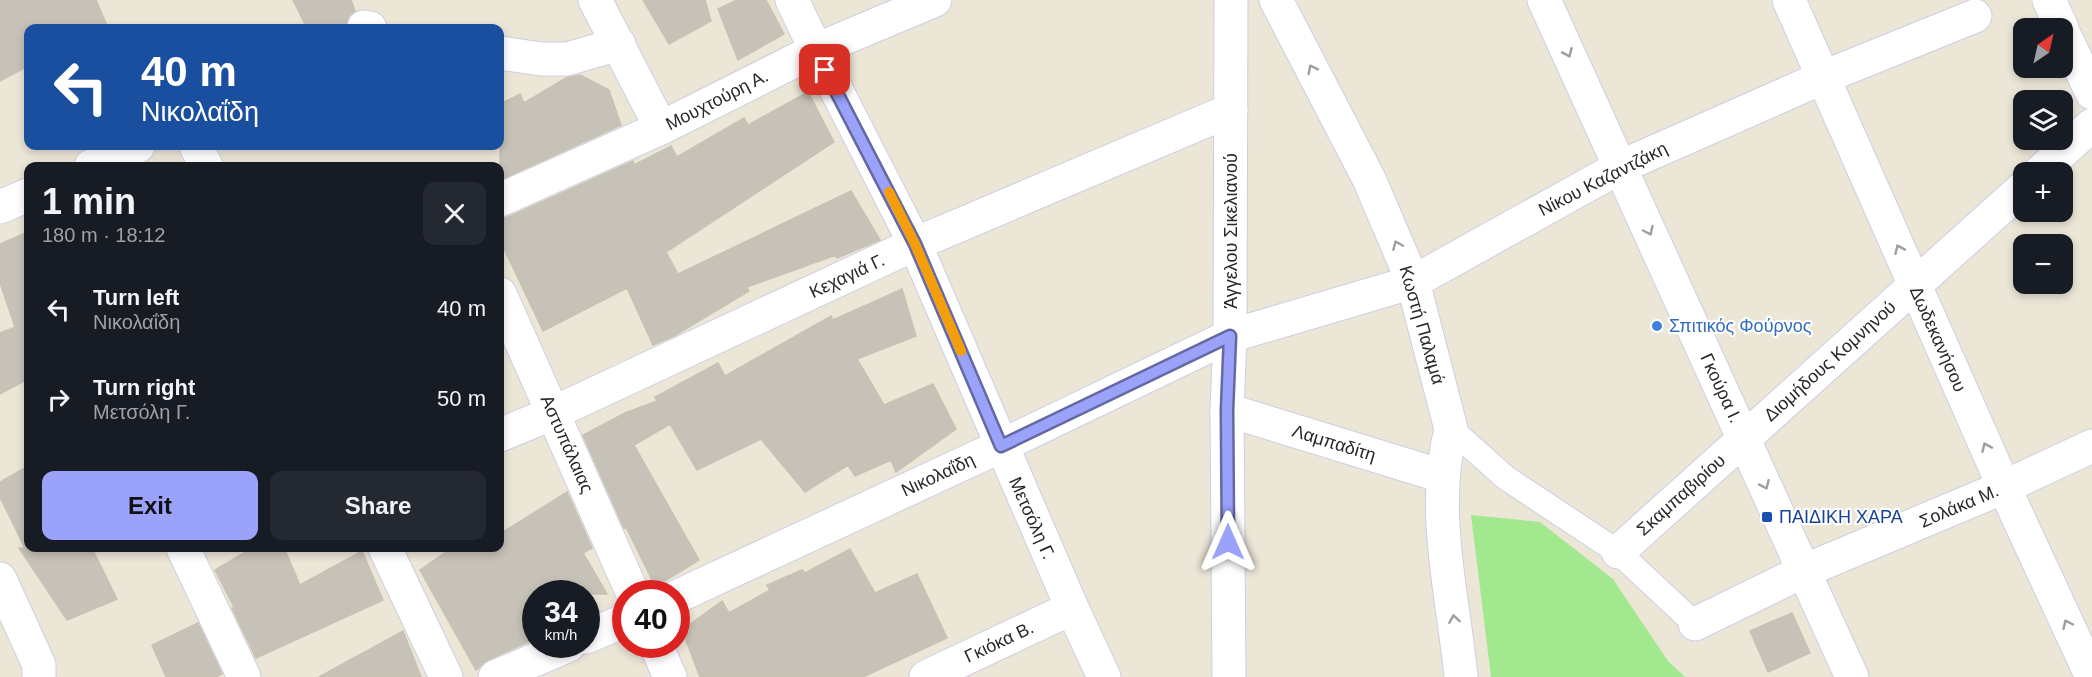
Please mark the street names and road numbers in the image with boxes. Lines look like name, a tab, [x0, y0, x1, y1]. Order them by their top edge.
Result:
street label: Μουχτούρη Α.	[662, 66, 772, 134]
street label: Νίκου Καζαντζάκη	[1535, 138, 1671, 220]
street label: Άγγελου Σικελιανού	[1221, 153, 1241, 309]
street label: Κεχαγιά Γ.	[806, 250, 888, 302]
street label: Κωστή Παλαμά	[1396, 263, 1448, 387]
street label: Δωδεκανήσου	[1906, 283, 1970, 395]
street label: Διομήδους Κομνηνού	[1760, 297, 1900, 425]
street label: Γκούρα Ι.	[1696, 350, 1746, 426]
street label: Αστυπάλαιας	[537, 392, 598, 496]
street label: Λαμπαδίτη	[1290, 421, 1378, 465]
street label: Νικολαΐδη	[898, 449, 978, 501]
street label: Σκαμπαβιρίου	[1633, 450, 1729, 540]
street label: Μετσόλη Γ.	[1005, 474, 1059, 562]
street label: Σολάκα Μ.	[1916, 480, 2002, 532]
street label: Γκιόκα Β.	[961, 617, 1037, 667]

